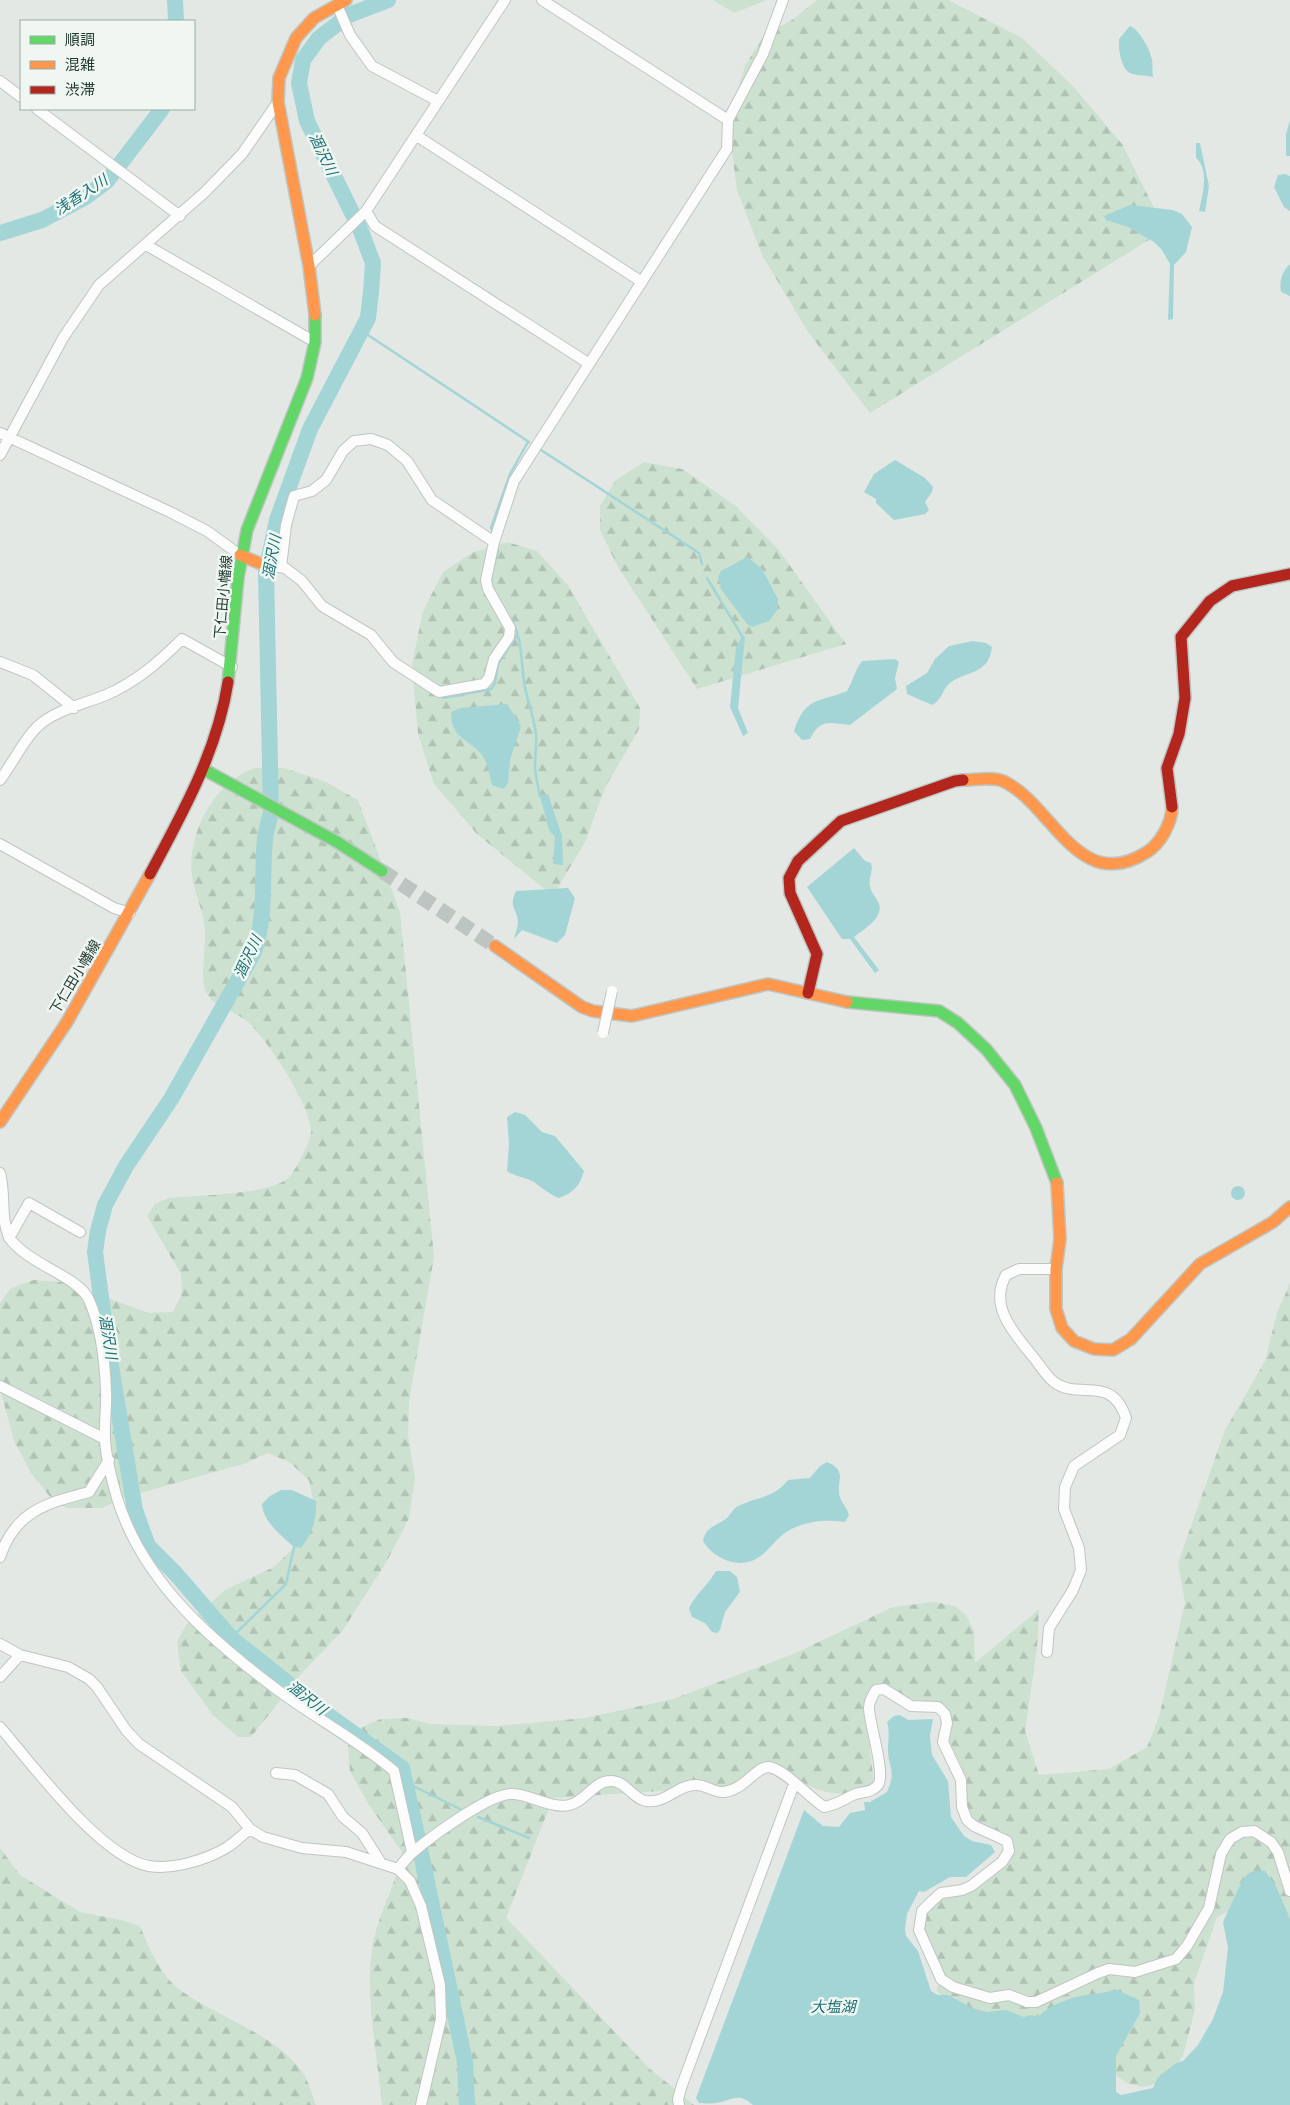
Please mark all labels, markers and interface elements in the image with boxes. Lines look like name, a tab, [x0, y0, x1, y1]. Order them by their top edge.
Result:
legend	[20, 20, 195, 110]
text: 順調	[65, 30, 95, 48]
text: 混雑	[65, 55, 95, 73]
text: 渋滞	[65, 80, 95, 98]
water label: 涸沢川	[306, 129, 343, 180]
water label: 浅香入川	[50, 169, 112, 218]
water label: 涸沢川	[258, 531, 284, 581]
street label: 下仁田小幡線	[210, 554, 235, 640]
water label: 涸沢川	[229, 931, 266, 981]
street label: 下仁田小幡線	[46, 936, 103, 1017]
water label: 涸沢川	[97, 1313, 122, 1362]
water label: 涸沢川	[284, 1676, 332, 1719]
water label: 大塩湖	[810, 1997, 857, 2015]

